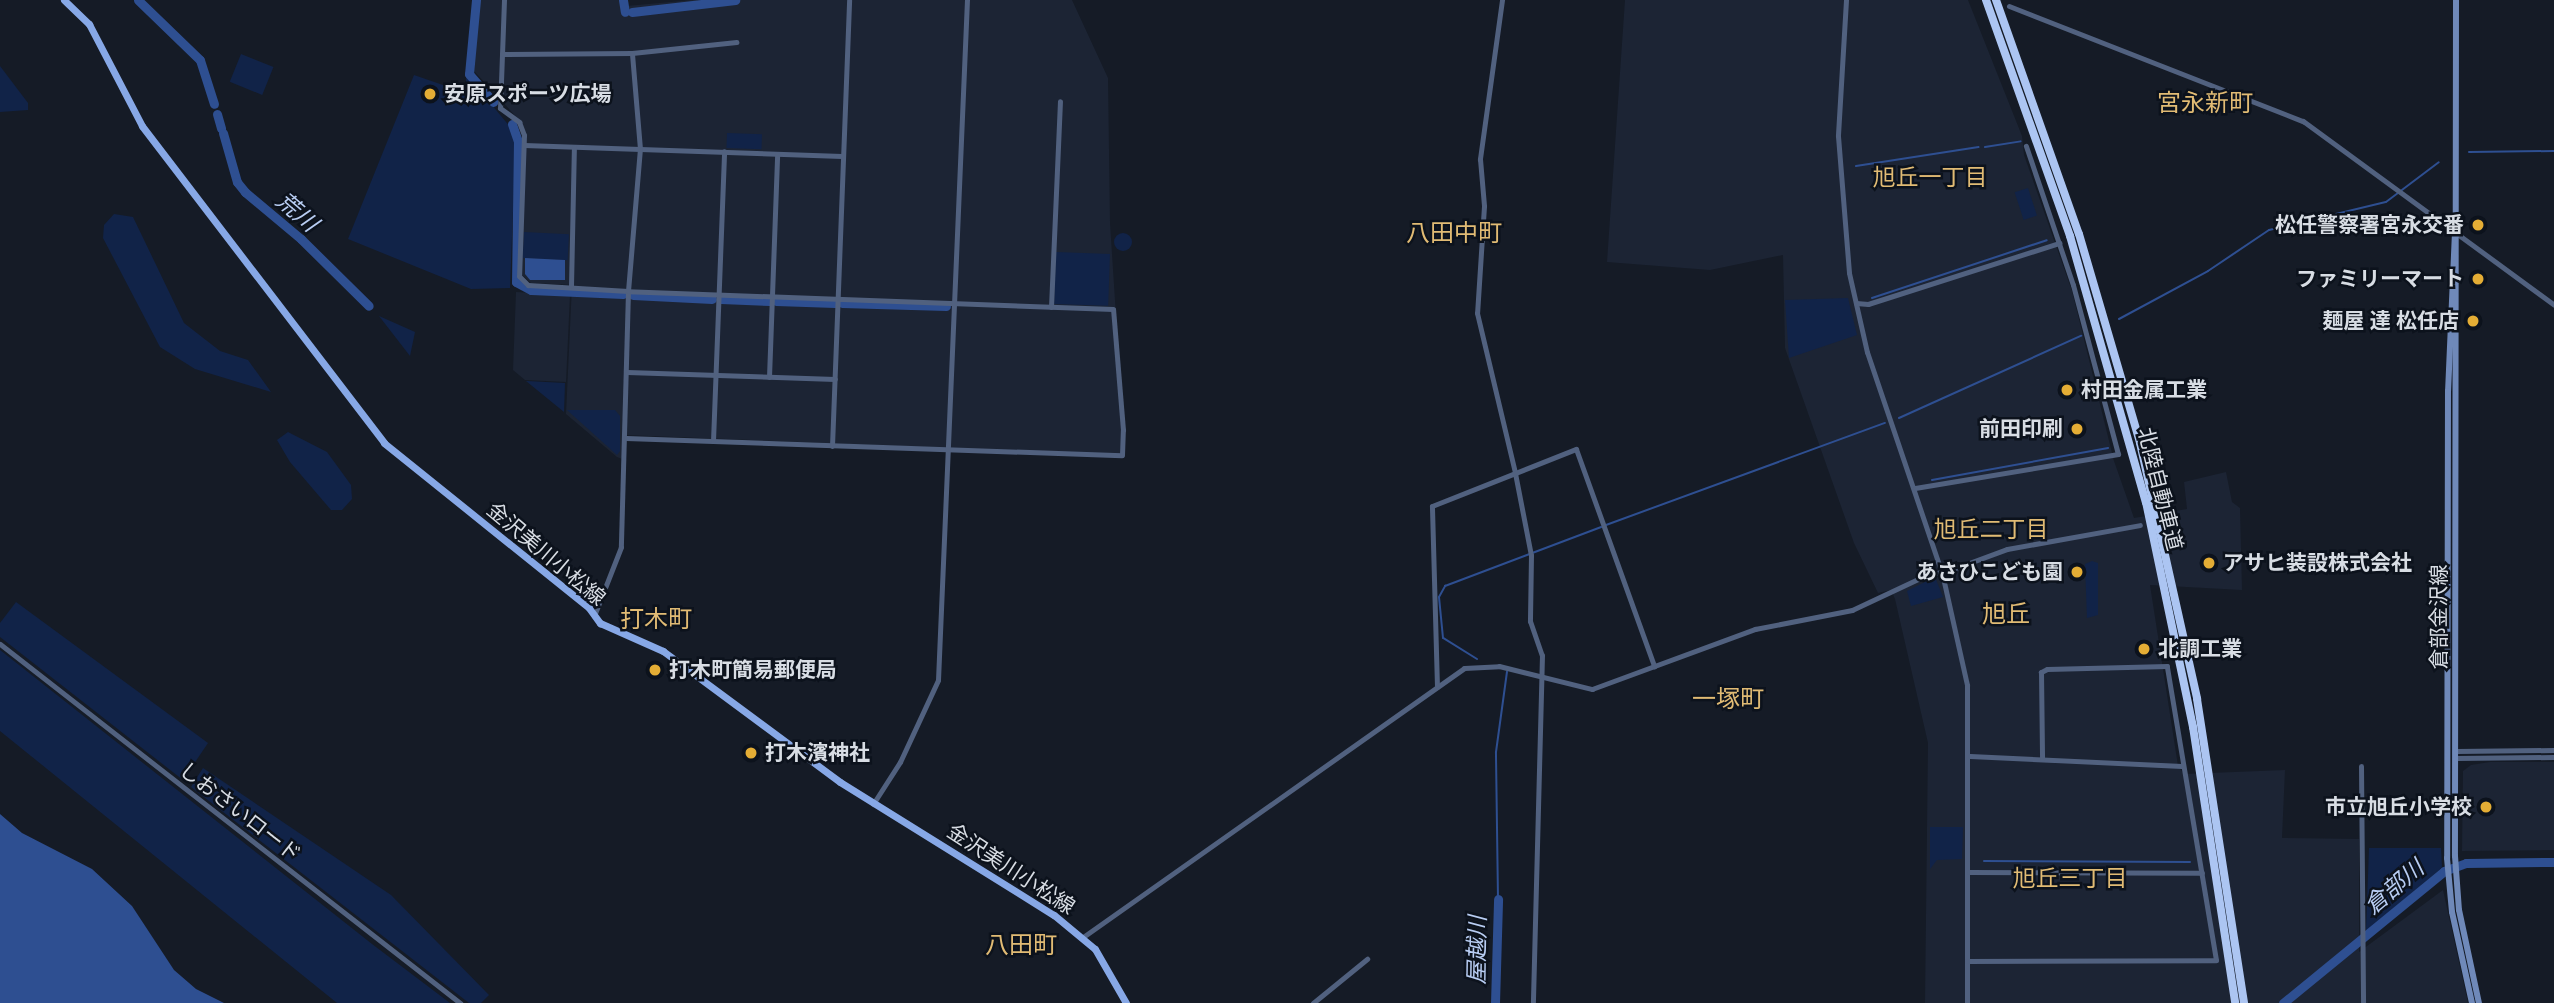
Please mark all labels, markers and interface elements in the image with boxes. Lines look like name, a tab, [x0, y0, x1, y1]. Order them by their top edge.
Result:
place label: 安原スポーツ広場	[444, 81, 612, 107]
marker: 安原スポーツ広場	[422, 86, 438, 102]
district label: 宮永新町	[2157, 89, 2253, 117]
district label: 旭丘一丁目	[1873, 163, 1987, 191]
water label: 荒川	[271, 186, 323, 238]
place label: 松任警察署宮永交番	[2275, 212, 2464, 238]
marker: 松任警察署宮永交番	[2470, 217, 2486, 233]
district label: 八田中町	[1406, 219, 1502, 247]
place label: ファミリーマート	[2296, 266, 2464, 292]
marker: ファミリーマート	[2470, 271, 2486, 287]
place label: 麺屋 達 松任店	[2322, 308, 2459, 334]
marker: 麺屋 達 松任店	[2465, 313, 2481, 329]
place label: 村田金属工業	[2081, 377, 2207, 403]
marker: 村田金属工業	[2059, 382, 2075, 398]
place label: 前田印刷	[1979, 416, 2063, 442]
marker: 前田印刷	[2069, 421, 2085, 437]
street label: 北陸自動車道	[2133, 425, 2187, 553]
street label: 金沢美川小松線	[482, 497, 610, 611]
district label: 旭丘二丁目	[1934, 515, 2048, 543]
place label: アサヒ装設株式会社	[2223, 550, 2412, 576]
marker: アサヒ装設株式会社	[2201, 555, 2217, 571]
place label: あさひこども園	[1916, 559, 2063, 585]
marker: あさひこども園	[2069, 564, 2085, 580]
street label: 倉部金沢線	[2426, 565, 2452, 669]
district label: 旭丘	[1982, 600, 2030, 628]
district label: 打木町	[620, 605, 692, 633]
place label: 北調工業	[2158, 636, 2242, 662]
marker: 北調工業	[2136, 641, 2152, 657]
place label: 打木町簡易郵便局	[669, 657, 837, 683]
marker: 打木町簡易郵便局	[647, 662, 663, 678]
district label: 一塚町	[1692, 685, 1764, 713]
place label: 打木濱神社	[765, 740, 870, 766]
marker: 打木濱神社	[743, 745, 759, 761]
street label: しおさいロード	[174, 757, 306, 867]
place label: 市立旭丘小学校	[2325, 794, 2472, 820]
marker: 市立旭丘小学校	[2478, 799, 2494, 815]
street label: 金沢美川小松線	[942, 818, 1080, 920]
water label: 倉部川	[2359, 854, 2429, 920]
district label: 旭丘三丁目	[2013, 864, 2127, 892]
water label: 屋越川	[1463, 915, 1491, 985]
district label: 八田町	[985, 931, 1057, 959]

